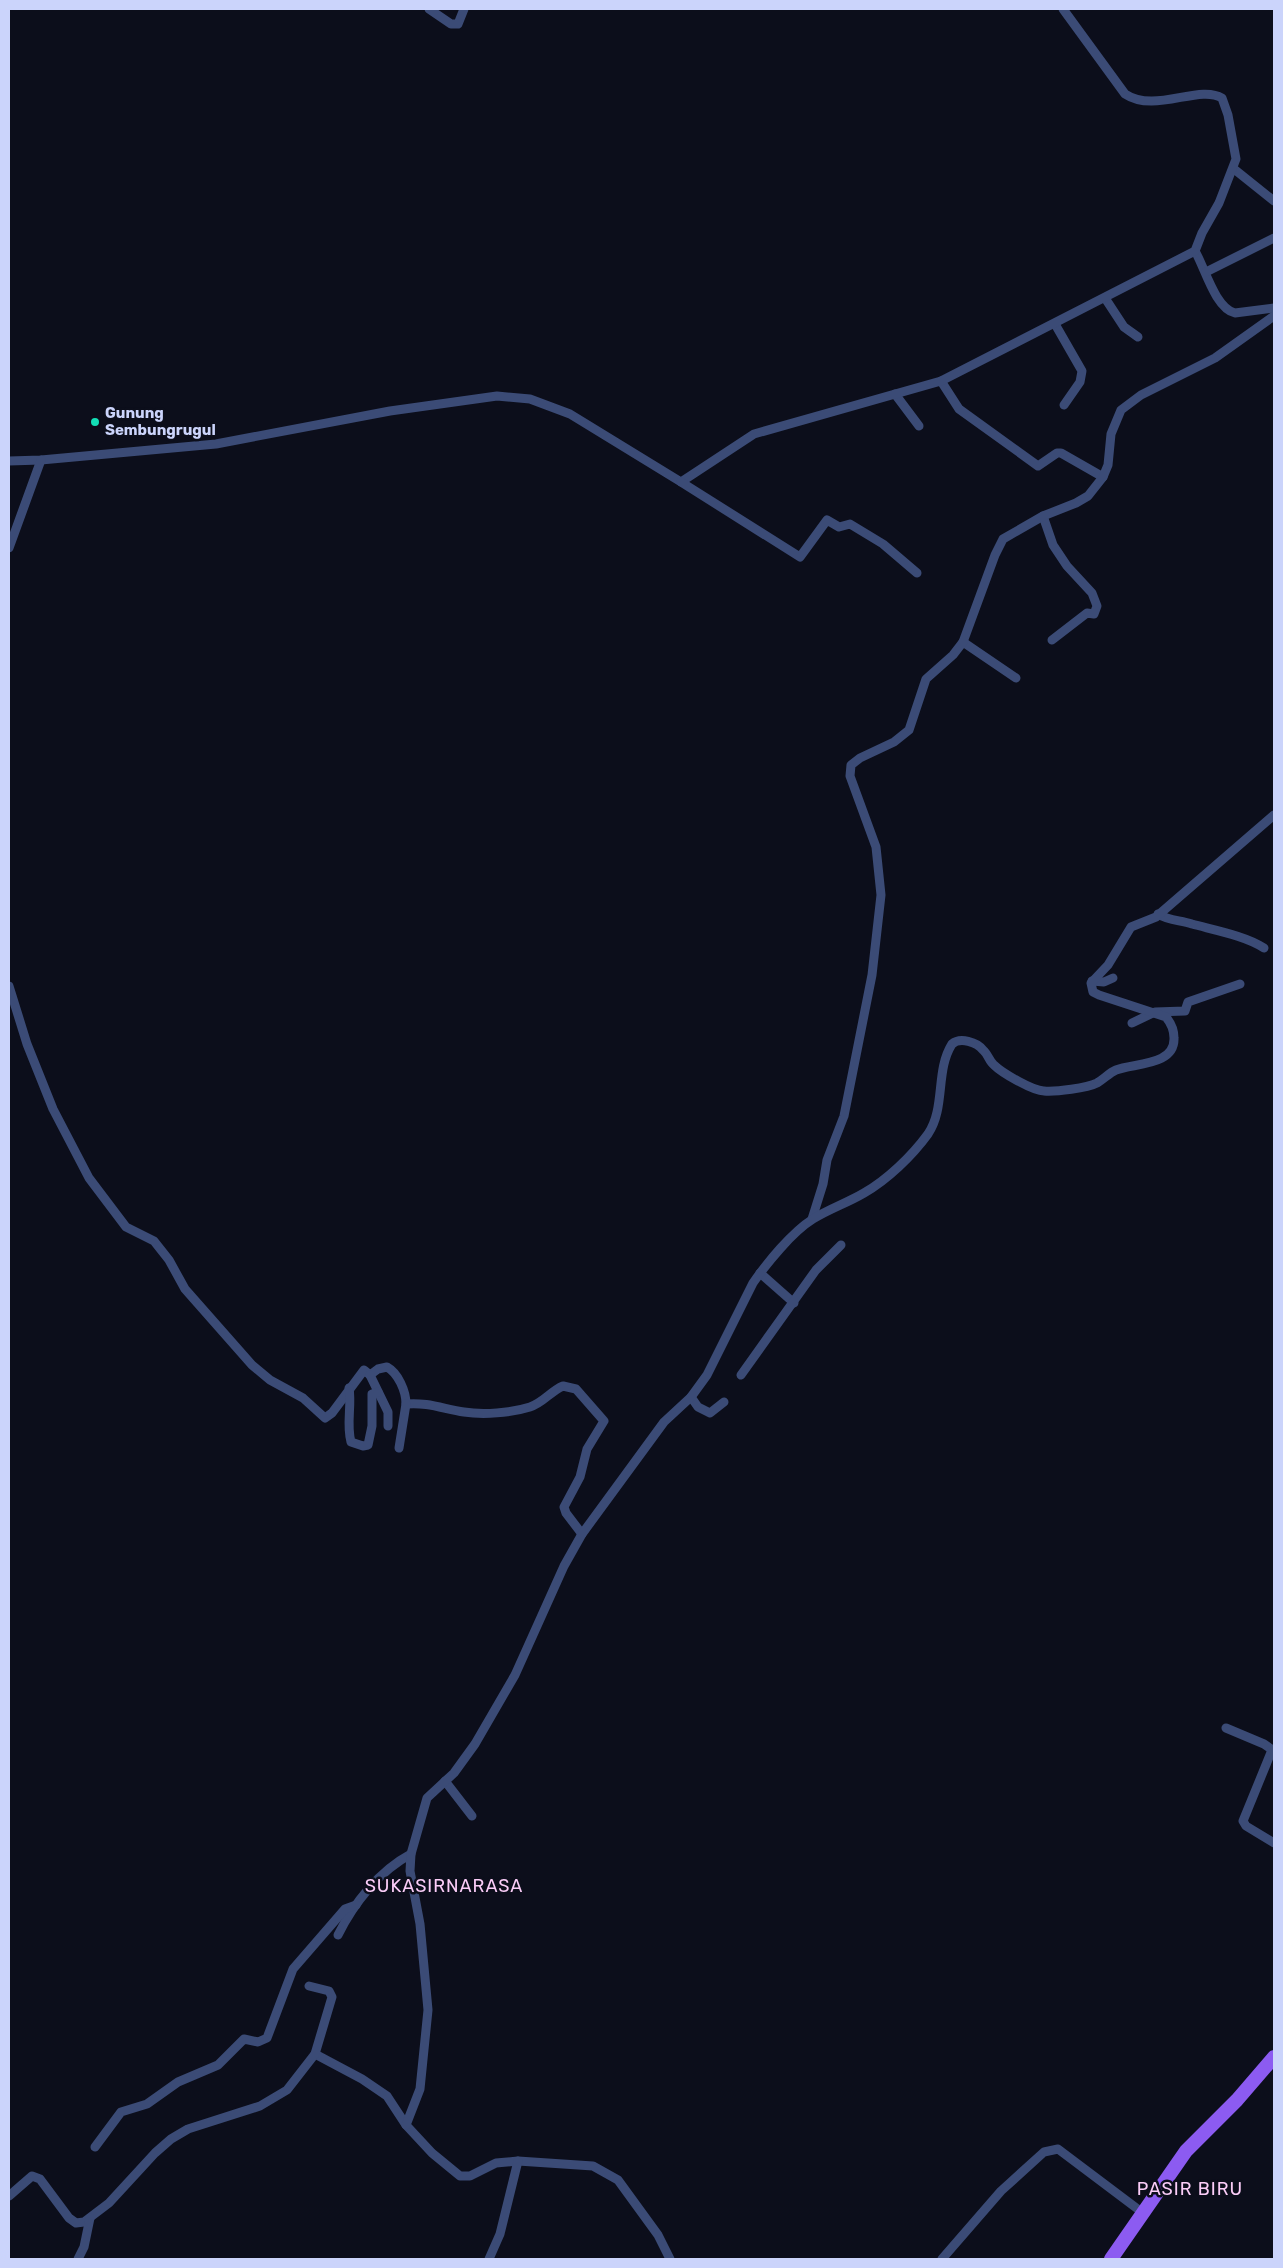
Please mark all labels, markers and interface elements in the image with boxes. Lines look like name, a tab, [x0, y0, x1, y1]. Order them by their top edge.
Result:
place label: Gunung Sembungrugul	[105, 404, 216, 439]
marker: Gunung Sembungrugul	[89, 416, 101, 428]
district label: SUKASIRNARASA	[365, 1875, 523, 1897]
district label: PASIR BIRU	[1137, 2178, 1243, 2200]

